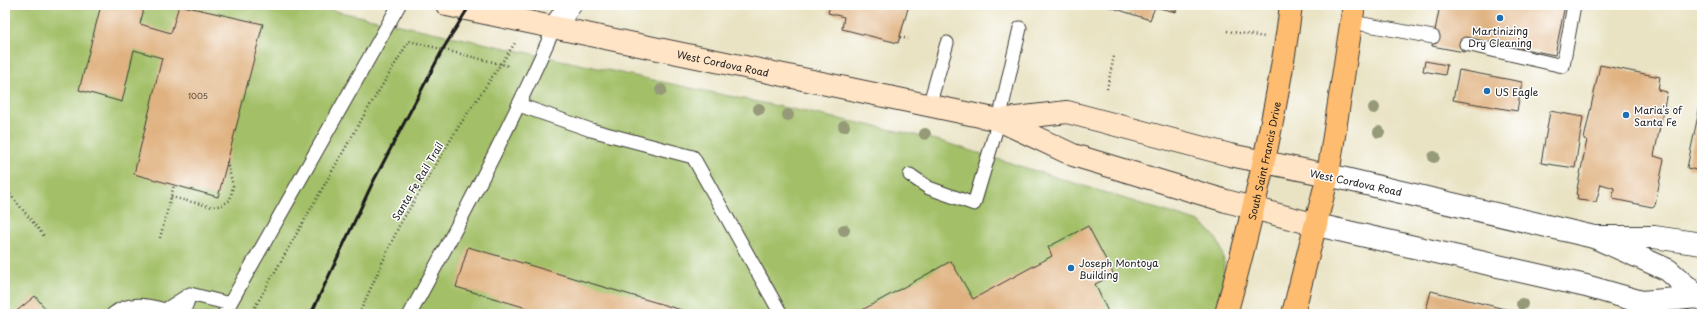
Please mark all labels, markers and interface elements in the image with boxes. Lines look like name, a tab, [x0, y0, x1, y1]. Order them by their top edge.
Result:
marker: Martinizing Dry Cleaning	[1495, 13, 1505, 23]
place label: Martinizing Dry Cleaning	[1468, 23, 1532, 51]
street label: West Cordova Road	[676, 46, 771, 79]
place label: US Eagle	[1495, 84, 1539, 99]
marker: US Eagle	[1482, 86, 1492, 96]
house number: 1005	[188, 90, 208, 102]
street label: South Saint Francis Drive	[1243, 99, 1284, 221]
place label: Maria's of Santa Fe	[1634, 102, 1683, 129]
marker: Maria's of Santa Fe	[1621, 110, 1631, 120]
street label: Santa Fe Rail Trail	[388, 139, 446, 223]
street label: West Cordova Road	[1309, 165, 1404, 199]
place label: Joseph Montoya Building	[1079, 255, 1159, 282]
marker: Joseph Montoya Building	[1066, 263, 1076, 273]

